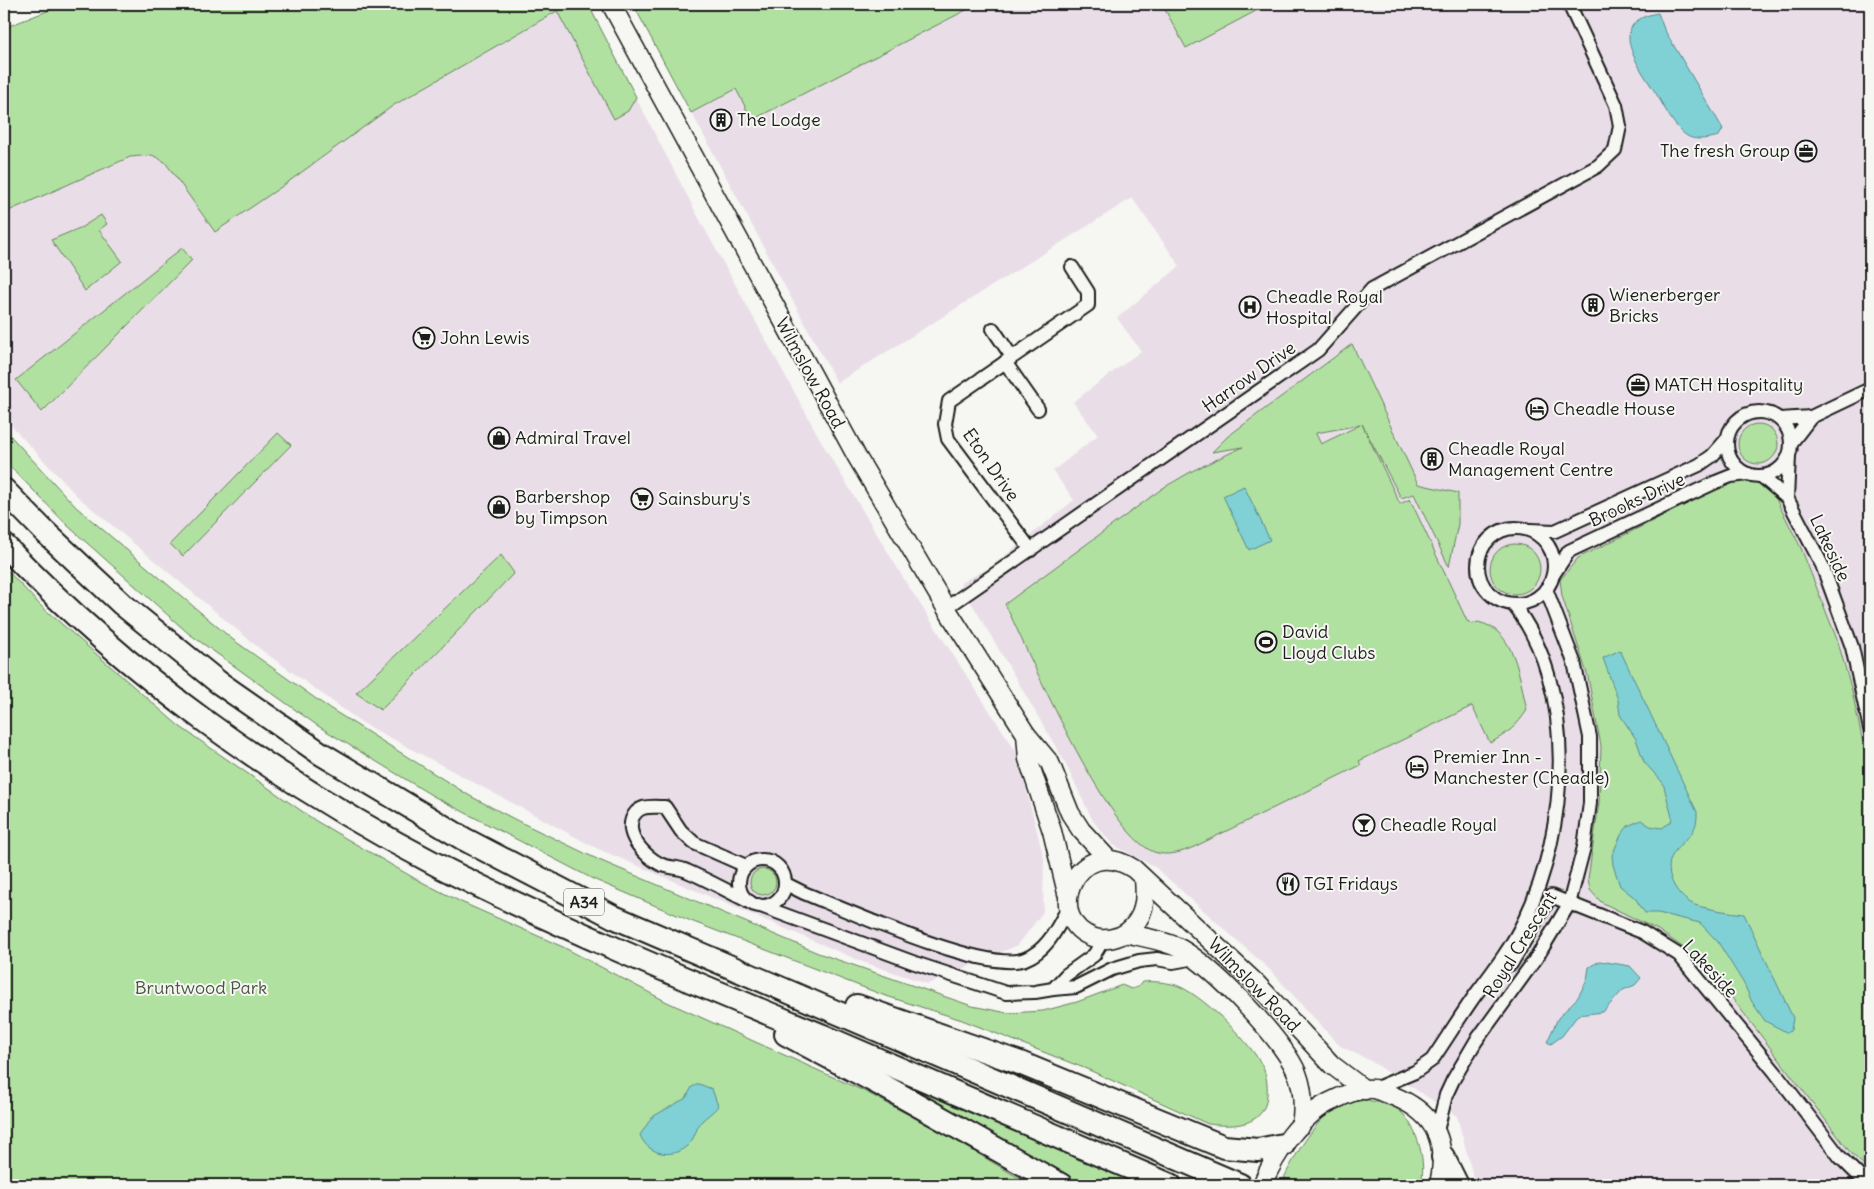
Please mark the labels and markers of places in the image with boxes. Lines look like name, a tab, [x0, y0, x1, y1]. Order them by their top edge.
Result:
building icon: The Lodge	[709, 108, 733, 132]
place label: The Lodge	[737, 108, 821, 131]
place label: The fresh Group	[1660, 139, 1790, 162]
office icon: The fresh Group	[1794, 139, 1818, 163]
place label: Wienerberger Bricks	[1609, 283, 1721, 327]
place label: Cheadle Royal Hospital	[1266, 285, 1383, 329]
building icon: Wienerberger Bricks	[1581, 293, 1605, 317]
hospital icon: Cheadle Royal Hospital	[1238, 295, 1262, 319]
supermarket icon: John Lewis	[412, 326, 436, 350]
place label: John Lewis	[440, 326, 530, 349]
office icon: MATCH Hospitality	[1626, 373, 1650, 397]
place label: MATCH Hospitality	[1654, 373, 1803, 396]
hotel icon: Cheadle House	[1525, 397, 1549, 421]
place label: Cheadle House	[1553, 397, 1675, 420]
shop icon: Admiral Travel	[487, 426, 511, 450]
place label: Admiral Travel	[515, 426, 631, 449]
place label: Cheadle Royal Management Centre	[1448, 437, 1613, 481]
building icon: Cheadle Royal Management Centre	[1420, 447, 1444, 471]
place label: Barbershop by Timpson	[515, 485, 610, 529]
supermarket icon: Sainsbury's	[630, 487, 654, 511]
place label: Sainsbury's	[658, 487, 751, 510]
shop icon: Barbershop by Timpson	[487, 495, 511, 519]
place label: David Lloyd Clubs	[1282, 620, 1376, 664]
sports icon: David Lloyd Clubs	[1254, 630, 1278, 654]
place label: Premier Inn - Manchester (Cheadle)	[1433, 745, 1609, 789]
hotel icon: Premier Inn - Manchester (Cheadle)	[1405, 755, 1429, 779]
bar icon: Cheadle Royal	[1352, 813, 1376, 837]
place label: Cheadle Royal	[1380, 813, 1497, 836]
restaurant icon: TGI Fridays	[1276, 872, 1300, 896]
place label: TGI Fridays	[1304, 872, 1398, 895]

